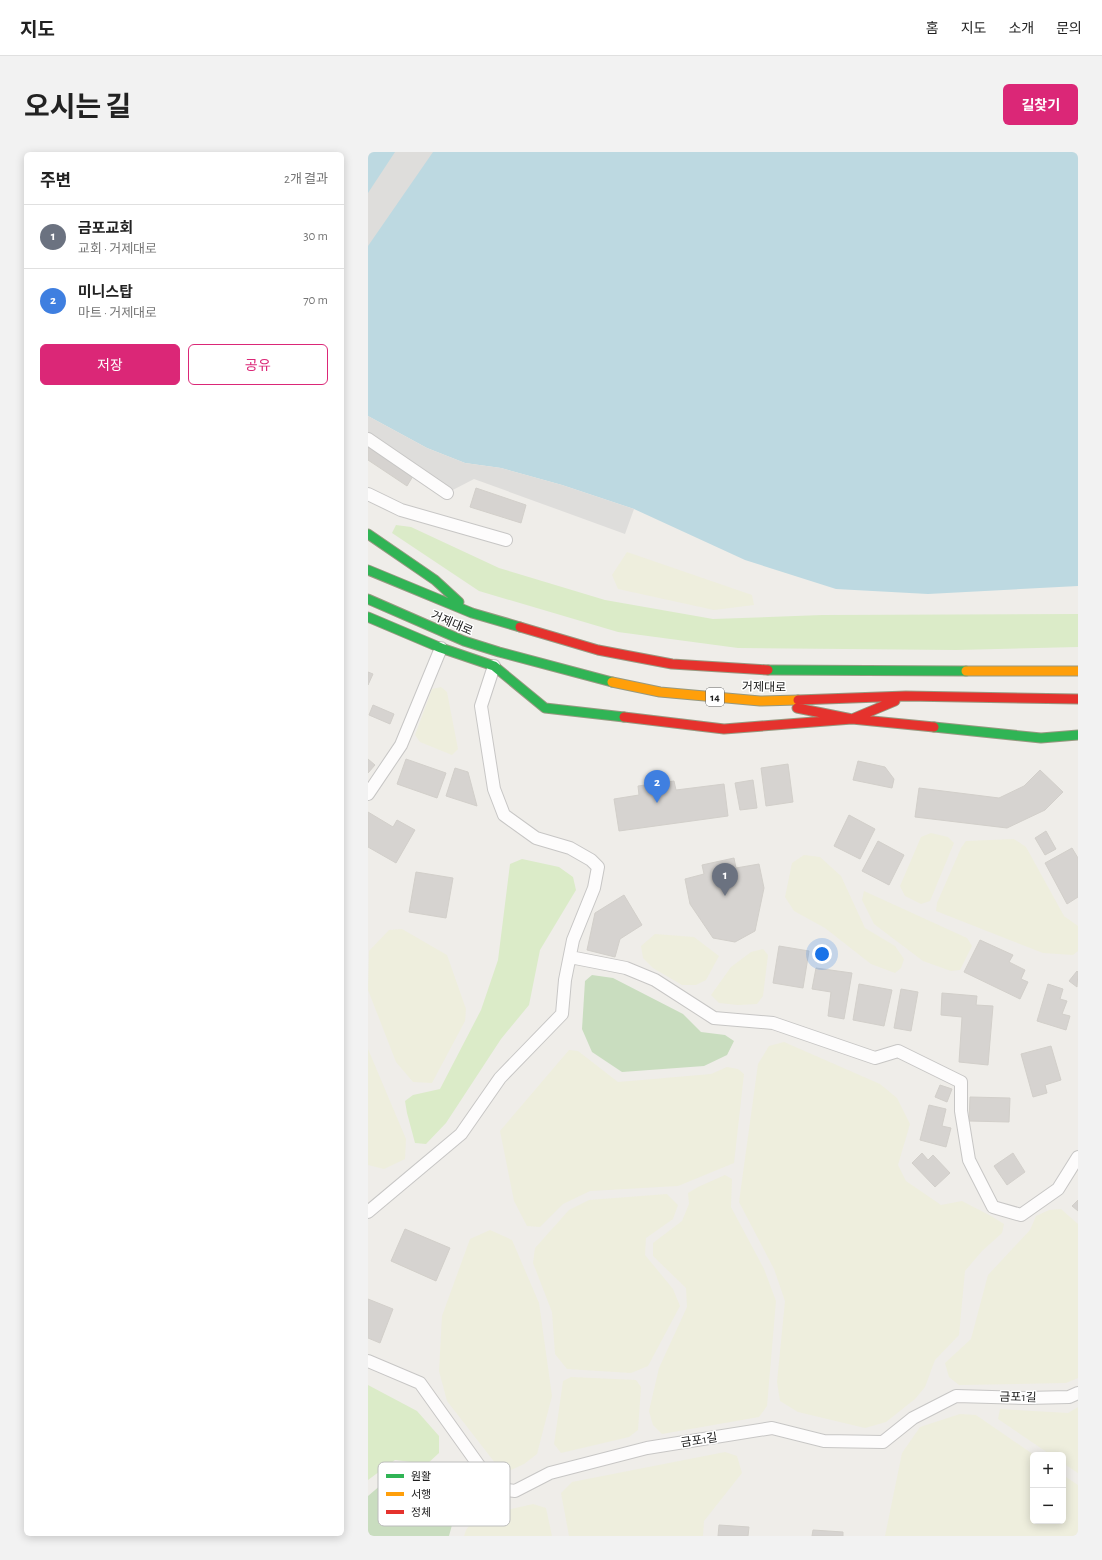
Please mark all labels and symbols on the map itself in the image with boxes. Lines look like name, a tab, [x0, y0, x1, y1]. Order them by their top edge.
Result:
street label: 거제대로	[429, 609, 475, 637]
street label: 거제대로	[742, 681, 786, 693]
road number: 14	[706, 688, 724, 706]
pin: 2	[644, 770, 670, 803]
pin: 1	[712, 863, 738, 896]
your location	[812, 944, 832, 964]
street label: 금포1길	[999, 1391, 1037, 1403]
street label: 금포1길	[680, 1431, 718, 1449]
legend	[378, 1462, 510, 1526]
text: 원활	[411, 1471, 431, 1482]
text: 서행	[411, 1489, 431, 1500]
text: 정체	[411, 1507, 431, 1518]

